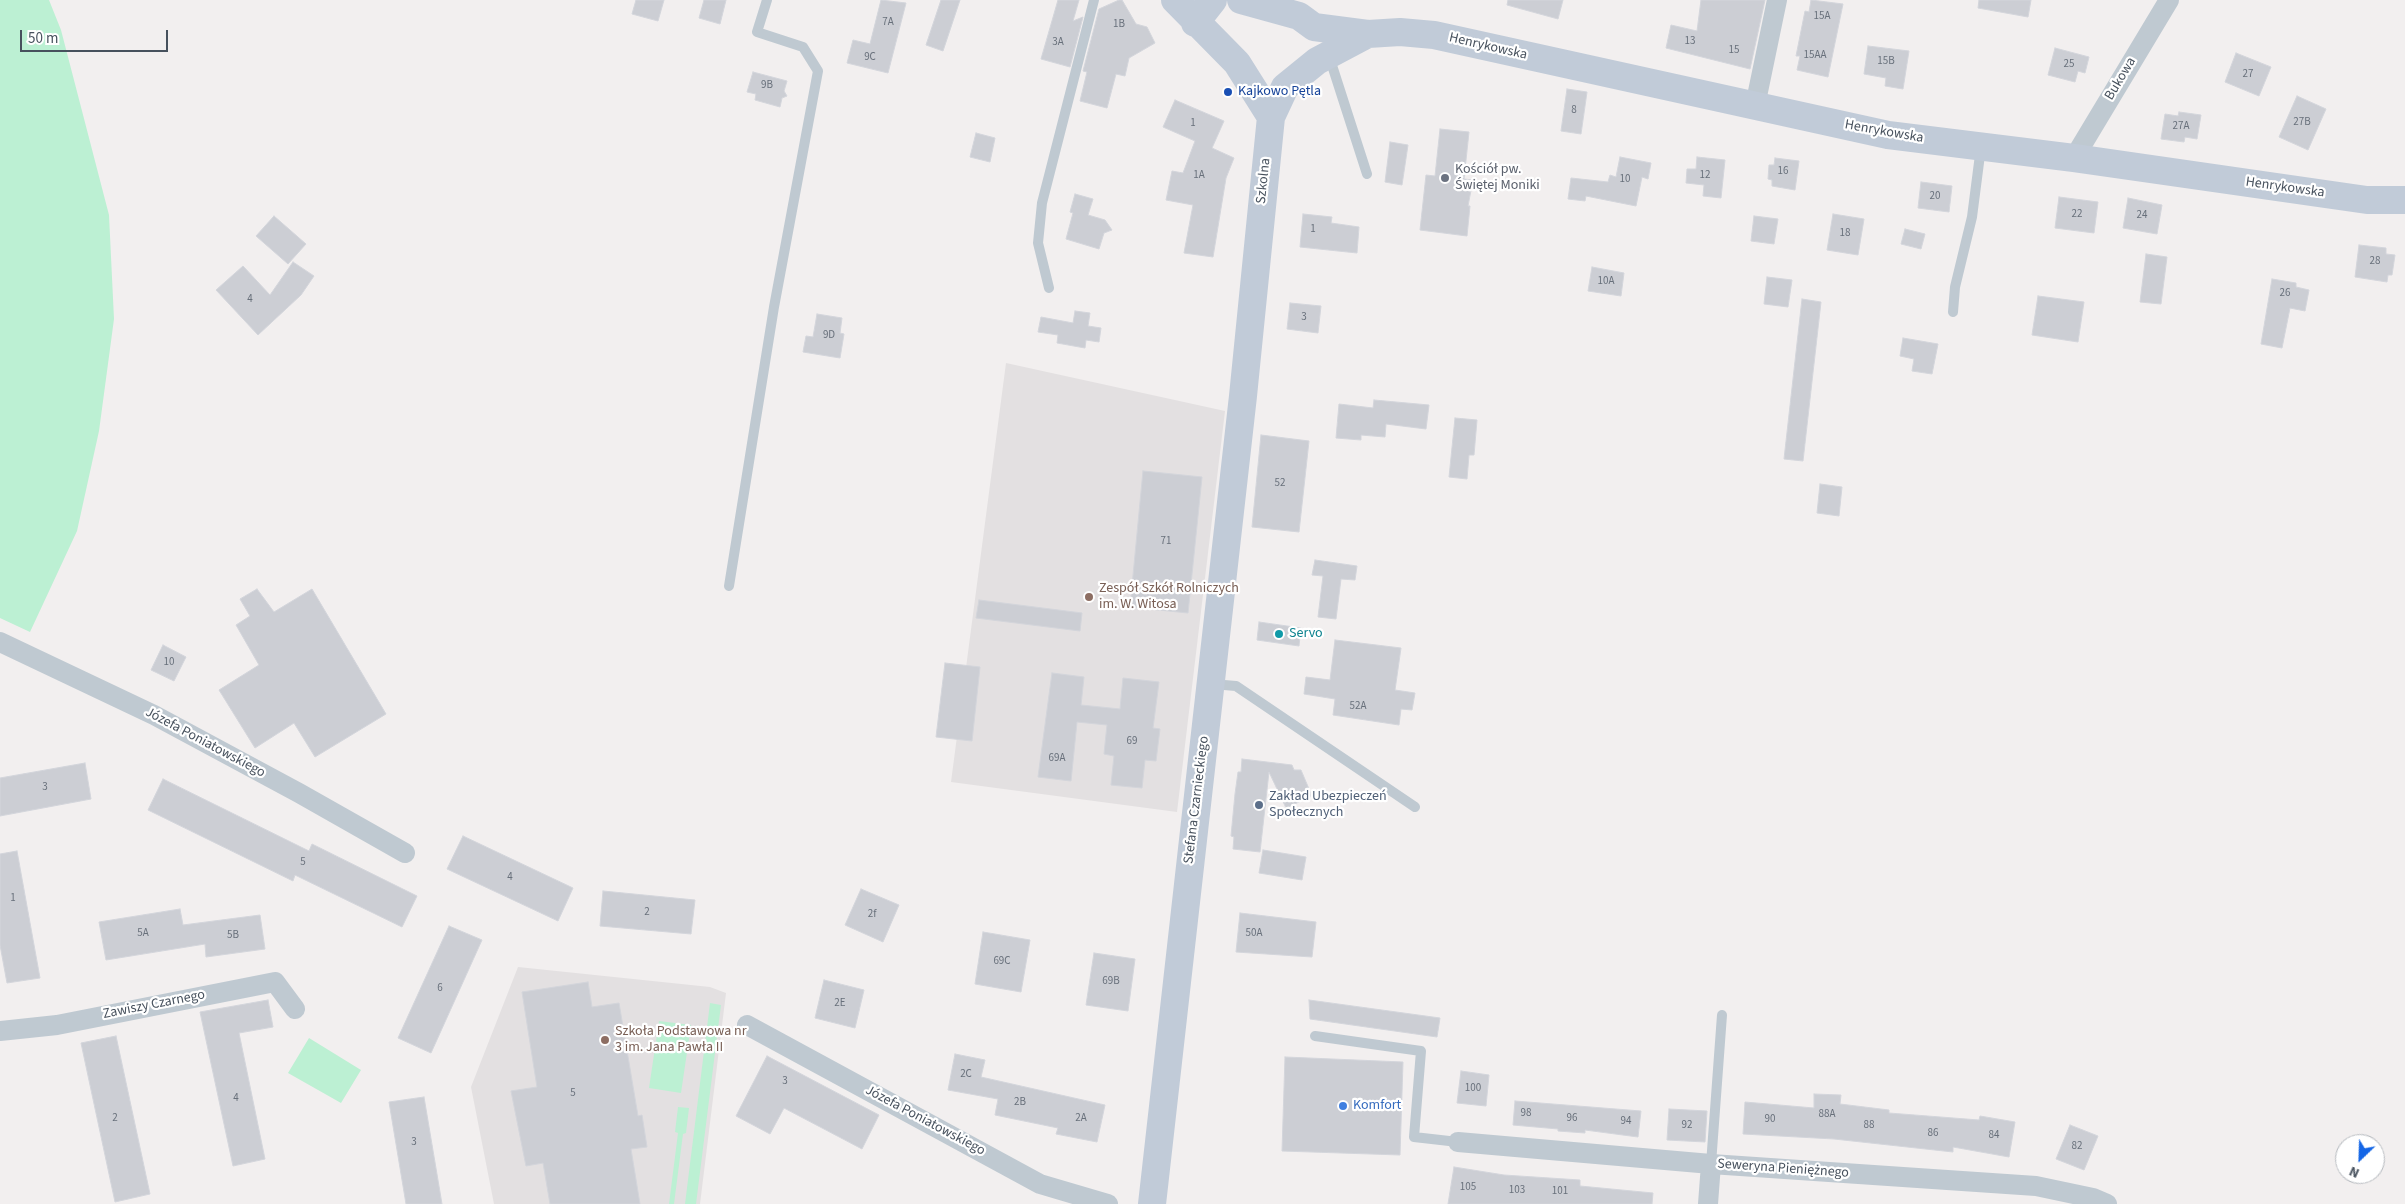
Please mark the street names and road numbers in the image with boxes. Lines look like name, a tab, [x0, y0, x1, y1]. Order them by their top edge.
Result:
street label: Henrykowska	[1447, 30, 1529, 64]
street label: Bukowa	[2102, 55, 2140, 103]
street label: Henrykowska	[1843, 117, 1925, 147]
street label: Szkolna	[1253, 157, 1275, 205]
street label: Henrykowska	[2244, 174, 2326, 202]
street label: Józefa Poniatowskiego	[142, 704, 268, 782]
street label: Stefana Czarnieckiego	[1181, 735, 1213, 865]
street label: Zawiszy Czarnego	[102, 987, 206, 1023]
street label: Józefa Poniatowskiego	[862, 1082, 988, 1160]
street label: Seweryna Pieniężnego	[1717, 1156, 1849, 1182]

